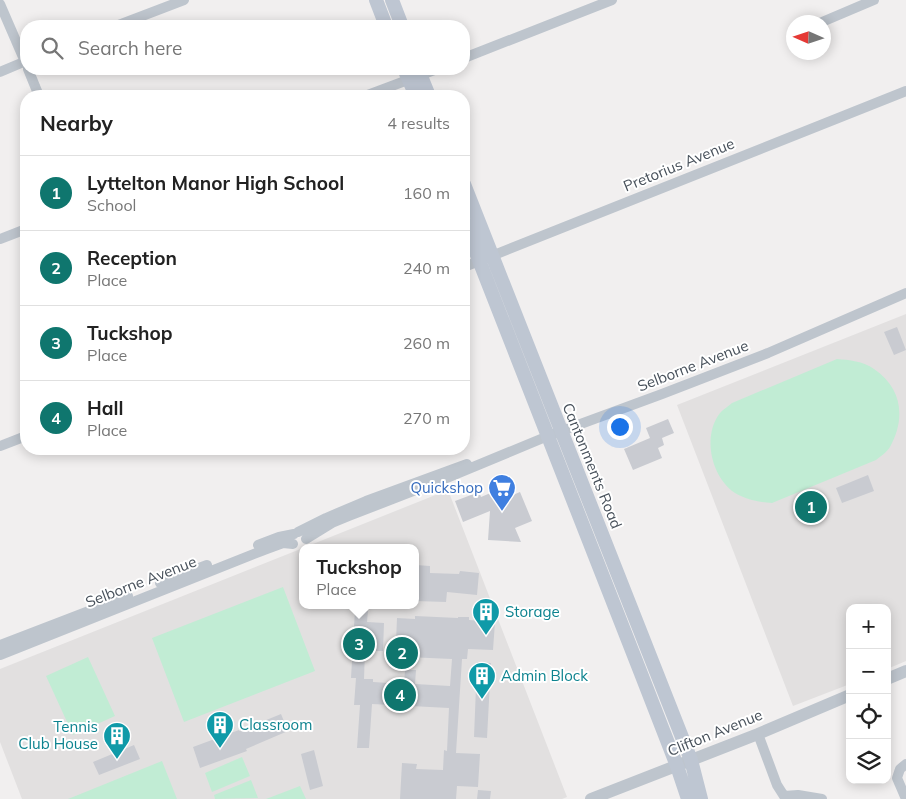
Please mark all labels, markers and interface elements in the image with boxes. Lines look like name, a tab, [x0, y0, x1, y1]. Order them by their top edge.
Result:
north arrow	[786, 15, 831, 60]
search box	[20, 20, 470, 75]
icon: search	[38, 34, 66, 62]
text: Search here	[78, 36, 182, 60]
text: Nearby	[40, 110, 113, 136]
text: 4 results	[387, 113, 450, 133]
street label: Pretorius Avenue	[620, 134, 737, 195]
text: Lyttelton Manor High School	[87, 171, 344, 195]
text: 1	[51, 183, 61, 203]
text: 160 m	[403, 183, 450, 203]
text: School	[87, 195, 136, 215]
text: Reception	[87, 246, 177, 270]
text: 2	[51, 258, 61, 278]
text: 240 m	[403, 258, 450, 278]
text: Place	[87, 270, 127, 290]
text: Tuckshop	[87, 321, 173, 345]
text: 3	[51, 333, 61, 353]
text: 260 m	[403, 333, 450, 353]
street label: Selborne Avenue	[635, 336, 751, 395]
text: Place	[87, 345, 127, 365]
text: Hall	[87, 396, 123, 420]
street label: Cantonments Road	[559, 400, 626, 531]
text: 4	[51, 408, 61, 428]
text: 270 m	[403, 408, 450, 428]
your location	[607, 414, 633, 440]
text: Place	[87, 420, 127, 440]
supermarket icon: Quickshop	[487, 473, 517, 512]
place label: Quickshop	[410, 478, 483, 497]
pin: 1	[795, 488, 827, 526]
popup	[299, 544, 419, 609]
street label: Selborne Avenue	[83, 552, 199, 611]
text: Tuckshop	[316, 555, 402, 579]
text: Place	[316, 579, 357, 599]
building icon: Storage	[471, 597, 501, 636]
place label: Storage	[505, 602, 560, 621]
map controls	[846, 604, 891, 784]
button: +	[846, 604, 891, 649]
pin: 3	[343, 625, 375, 663]
pin: 2	[386, 634, 418, 672]
button: −	[846, 649, 891, 694]
building icon: Admin Block	[467, 661, 497, 700]
place label: Admin Block	[501, 666, 588, 685]
pin: 4	[384, 676, 416, 714]
button: locate	[846, 694, 891, 739]
street label: Clifton Avenue	[665, 705, 765, 760]
building icon: Classroom	[205, 710, 235, 749]
place label: Classroom	[239, 715, 312, 734]
place label: Tennis Club House	[18, 717, 98, 753]
building icon: Tennis Club House	[102, 721, 132, 760]
button: layers	[846, 739, 891, 784]

